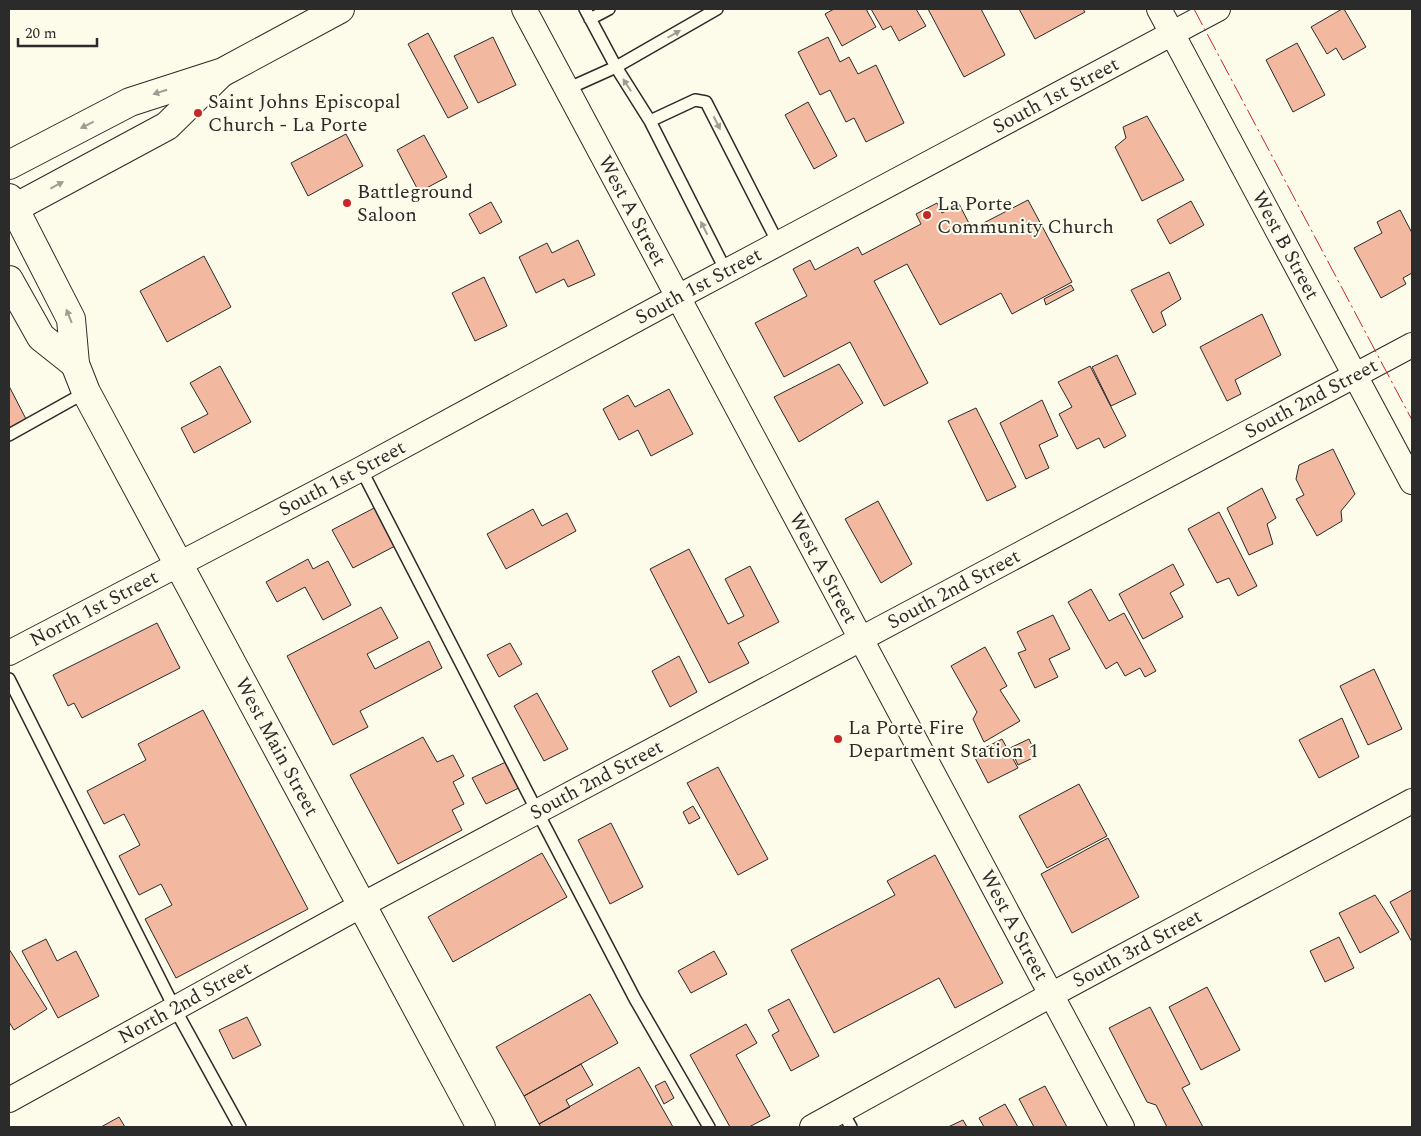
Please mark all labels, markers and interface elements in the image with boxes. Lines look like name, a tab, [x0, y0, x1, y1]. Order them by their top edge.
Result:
scale bar	[18, 15, 96, 47]
text: 20 m	[25, 22, 57, 45]
one-way arrow	[667, 30, 680, 39]
street label: South 1st Street	[987, 49, 1125, 142]
one-way arrow	[623, 78, 632, 91]
place label: Saint Johns Episcopal Church - La Porte	[208, 87, 401, 140]
one-way arrow	[152, 89, 167, 97]
marker: Saint Johns Episcopal Church - La Porte	[192, 107, 204, 119]
one-way arrow	[713, 115, 721, 130]
one-way arrow	[80, 120, 94, 129]
street label: West A Street	[590, 150, 674, 272]
place label: Battleground Saloon	[357, 177, 473, 230]
one-way arrow	[51, 181, 64, 190]
street label: West B Street	[1244, 185, 1327, 305]
place label: La Porte Community Church	[937, 189, 1114, 242]
marker: Battleground Saloon	[341, 197, 353, 209]
marker: La Porte Community Church	[921, 209, 933, 221]
one-way arrow	[700, 221, 708, 235]
street label: South 1st Street	[630, 240, 767, 332]
one-way arrow	[64, 309, 72, 323]
street label: South 2nd Street	[1239, 351, 1383, 447]
street label: South 1st Street	[273, 433, 411, 525]
street label: West A Street	[781, 507, 865, 629]
street label: South 2nd Street	[882, 542, 1026, 637]
street label: North 1st Street	[24, 562, 164, 655]
street label: West Main Street	[227, 672, 326, 822]
place label: La Porte Fire Department Station 1	[848, 713, 1039, 766]
street label: South 2nd Street	[524, 732, 668, 828]
marker: La Porte Fire Department Station 1	[832, 733, 844, 745]
street label: West A Street	[972, 864, 1056, 986]
street label: South 3rd Street	[1067, 901, 1208, 996]
street label: North 2nd Street	[113, 954, 257, 1052]

